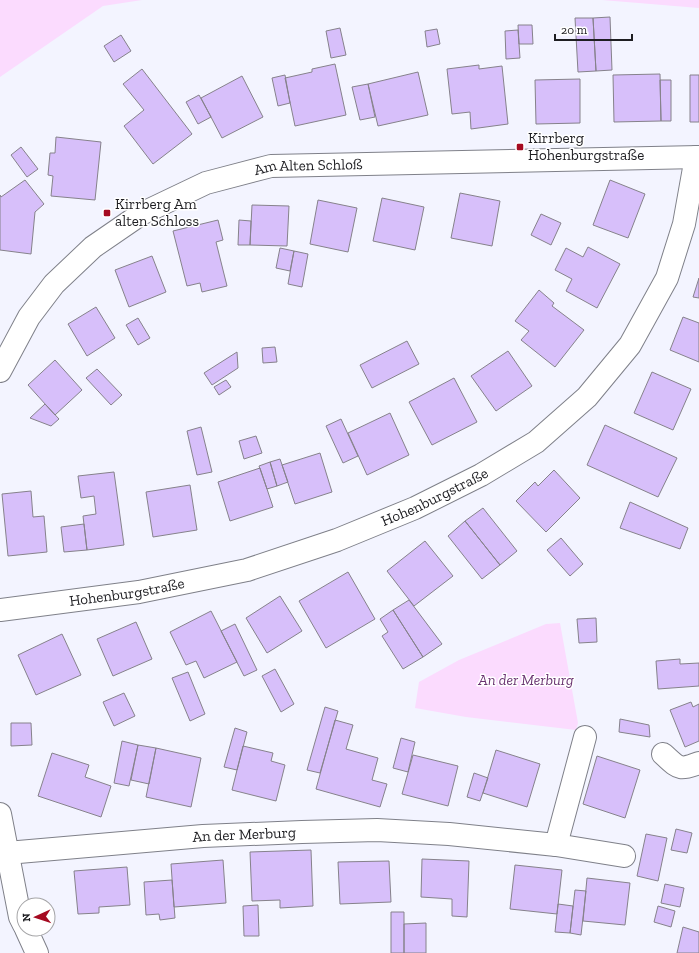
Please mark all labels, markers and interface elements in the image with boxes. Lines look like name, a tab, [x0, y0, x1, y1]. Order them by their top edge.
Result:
scale bar	[555, 16, 632, 42]
text: 20 m	[561, 23, 588, 37]
place label: Kirrberg Hohenburgstraße	[528, 129, 644, 164]
marker: Kirrberg Hohenburgstraße	[515, 142, 525, 152]
street label: Am Alten Schloß	[252, 155, 363, 179]
place label: Kirrberg Am alten Schloss	[115, 195, 199, 230]
marker: Kirrberg Am alten Schloss	[102, 208, 112, 218]
street label: Hohenburgstraße	[379, 464, 491, 530]
street label: Hohenburgstraße	[68, 574, 186, 610]
park label: An der Merburg	[477, 671, 574, 689]
street label: An der Merburg	[192, 823, 296, 846]
north arrow	[16, 897, 56, 937]
text: N	[20, 912, 33, 922]

